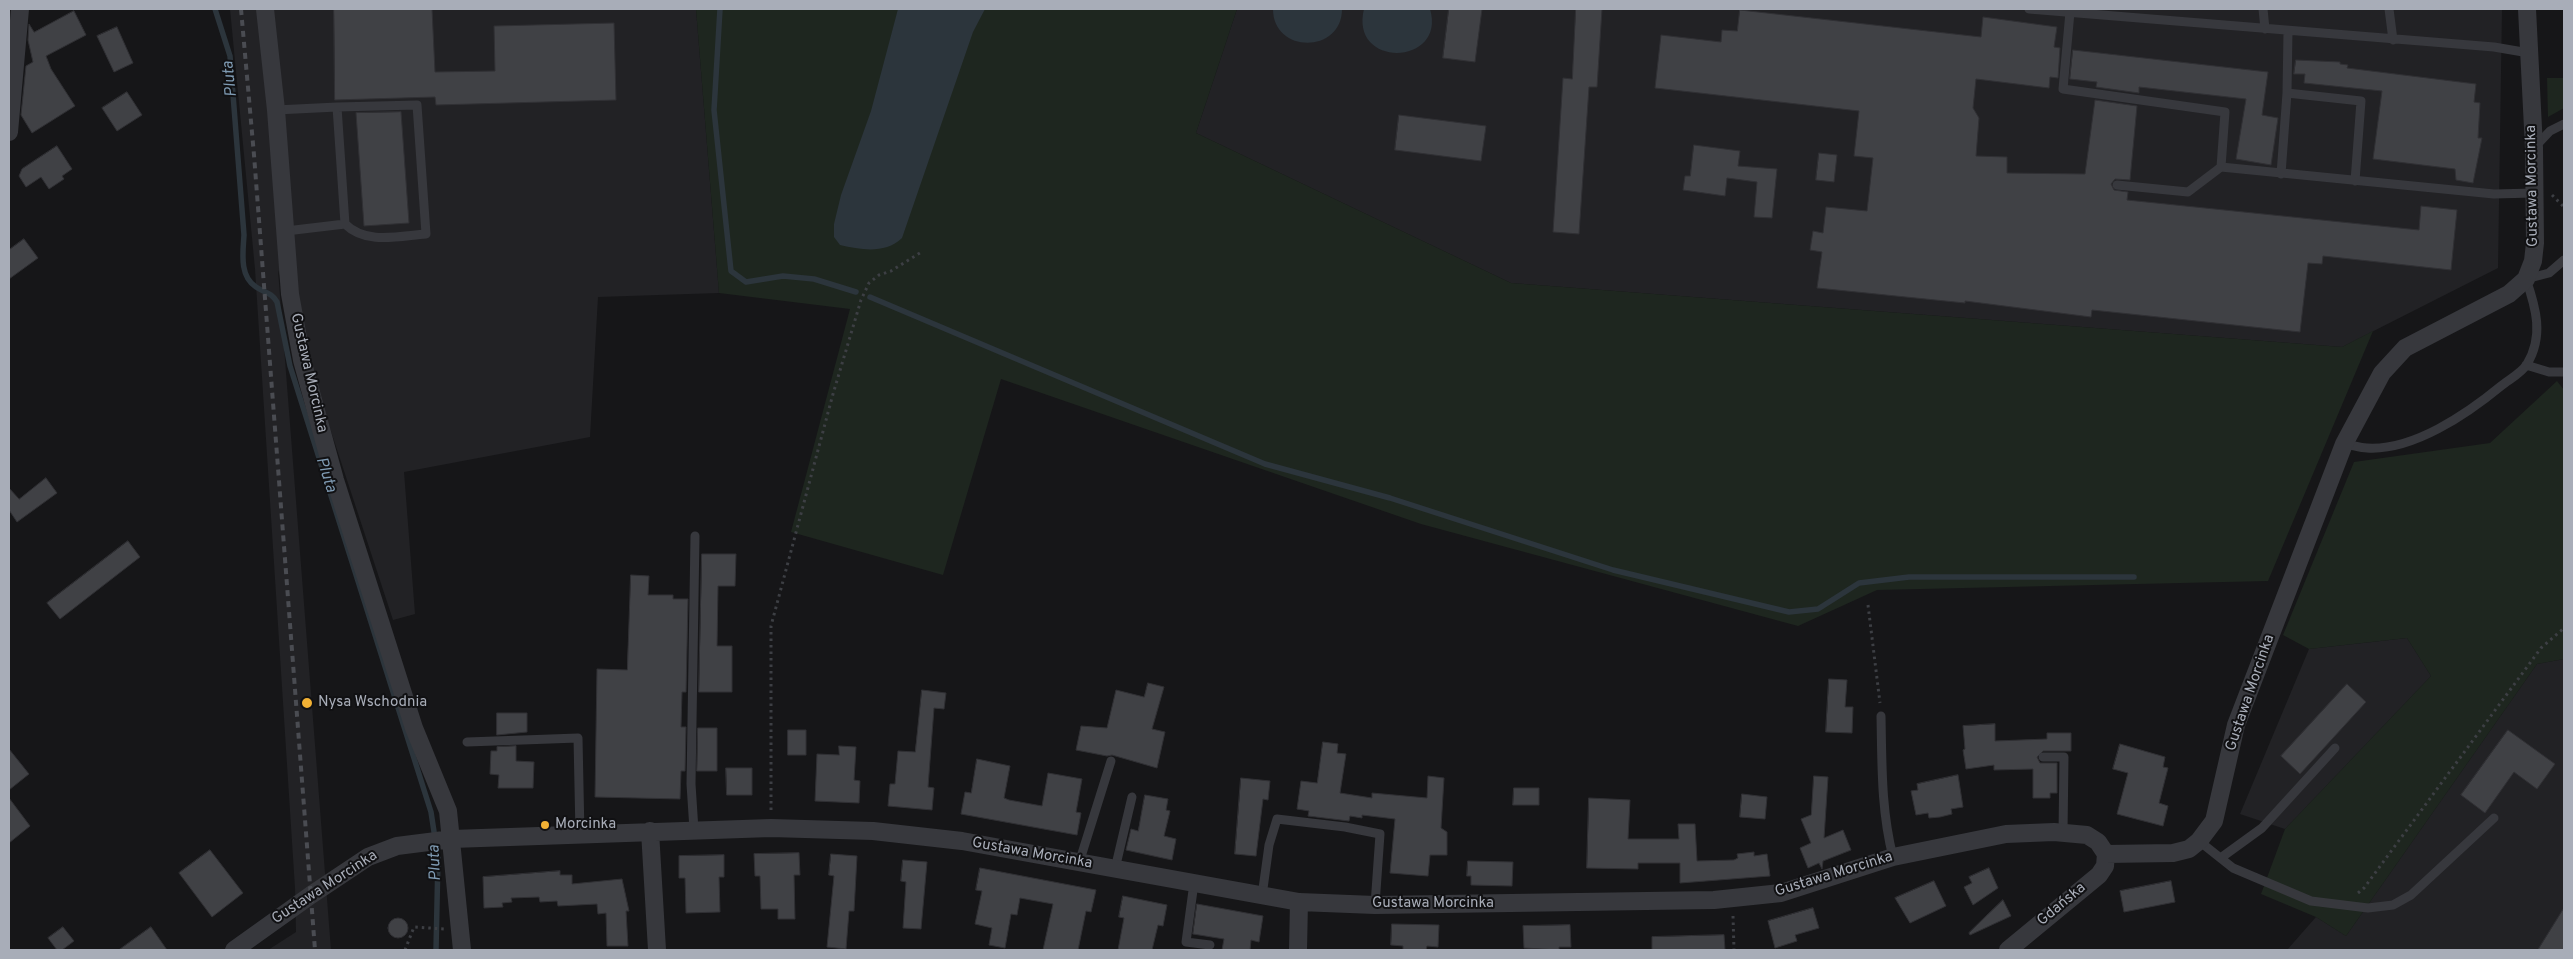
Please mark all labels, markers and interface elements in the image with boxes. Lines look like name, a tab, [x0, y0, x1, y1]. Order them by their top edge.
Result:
water label: Pluta	[220, 60, 242, 98]
street label: Gustawa Morcinka	[2523, 125, 2543, 247]
street label: Gustawa Morcinka	[286, 312, 330, 434]
water label: Pluta	[310, 455, 340, 495]
street label: Gustawa Morcinka	[2223, 632, 2279, 754]
place label: Nysa Wschodnia	[318, 694, 427, 712]
marker: Nysa Wschodnia	[300, 696, 314, 710]
place label: Morcinka	[555, 816, 616, 834]
marker: Morcinka	[539, 819, 551, 831]
street label: Gustawa Morcinka	[970, 835, 1094, 873]
water label: Pluta	[425, 844, 447, 882]
street label: Gustawa Morcinka	[269, 847, 381, 929]
street label: Gustawa Morcinka	[1773, 849, 1895, 901]
street label: Gdańska	[2034, 880, 2090, 930]
street label: Gustawa Morcinka	[1372, 895, 1494, 913]

